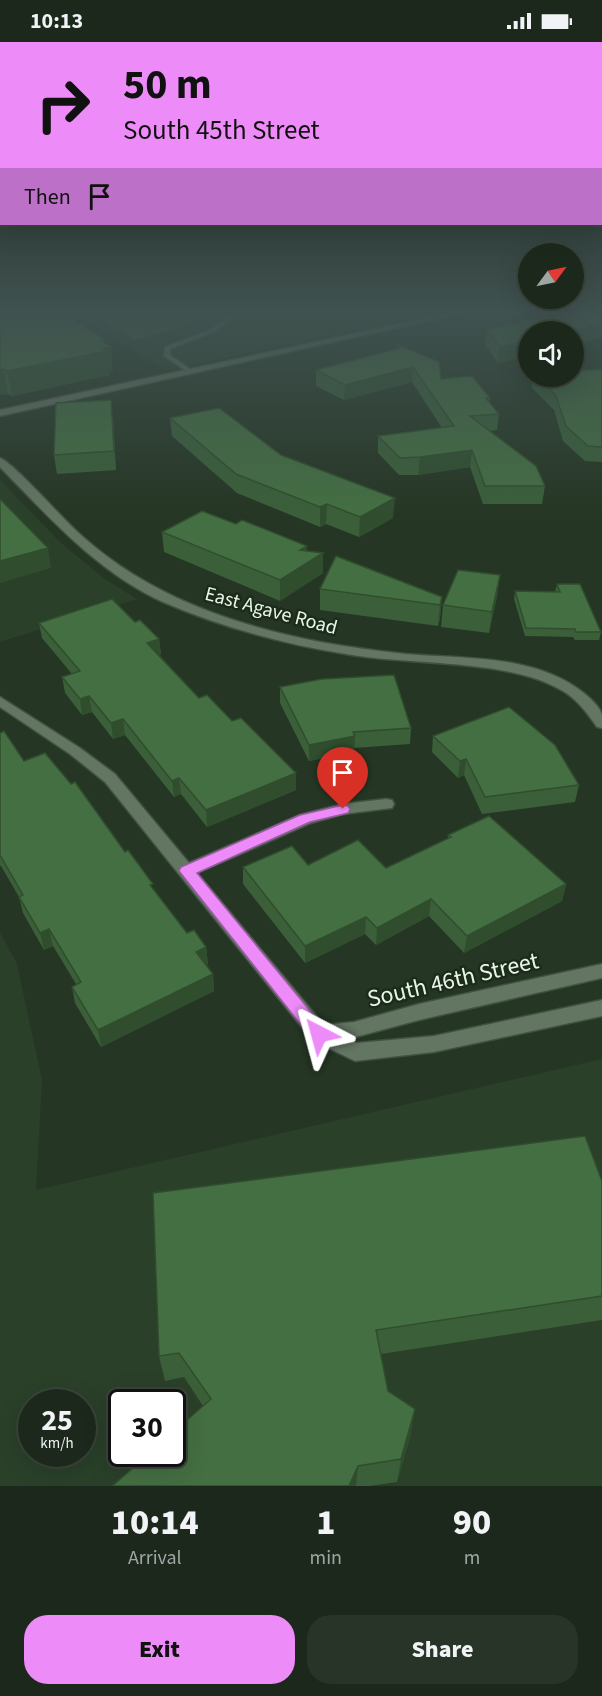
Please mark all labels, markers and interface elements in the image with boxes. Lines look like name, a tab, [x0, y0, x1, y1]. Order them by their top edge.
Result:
text: 10:13	[30, 5, 83, 37]
text: 50 m	[123, 55, 212, 115]
icon: right	[24, 66, 102, 144]
text: South 45th Street	[123, 111, 320, 150]
icon: arrive	[83, 180, 116, 213]
text: Then	[24, 181, 71, 213]
north arrow	[518, 243, 584, 309]
map controls	[518, 243, 584, 387]
button: sound	[518, 321, 584, 387]
street label: East Agave Road	[202, 580, 340, 642]
pin	[317, 747, 368, 809]
icon: arrive	[326, 756, 359, 789]
street label: South 46th Street	[364, 943, 542, 1017]
position arrow	[287, 1002, 351, 1066]
speed limit sign: 30	[108, 1389, 186, 1467]
text: 25	[41, 1399, 73, 1442]
text: km/h	[40, 1433, 74, 1454]
text: 10:14	[111, 1497, 199, 1548]
text: 1	[316, 1497, 335, 1548]
text: 90	[453, 1497, 491, 1548]
text: Arrival	[128, 1544, 182, 1572]
text: min	[310, 1544, 342, 1572]
text: m	[464, 1544, 480, 1572]
button: Exit	[24, 1615, 295, 1684]
button: Share	[307, 1615, 578, 1684]

